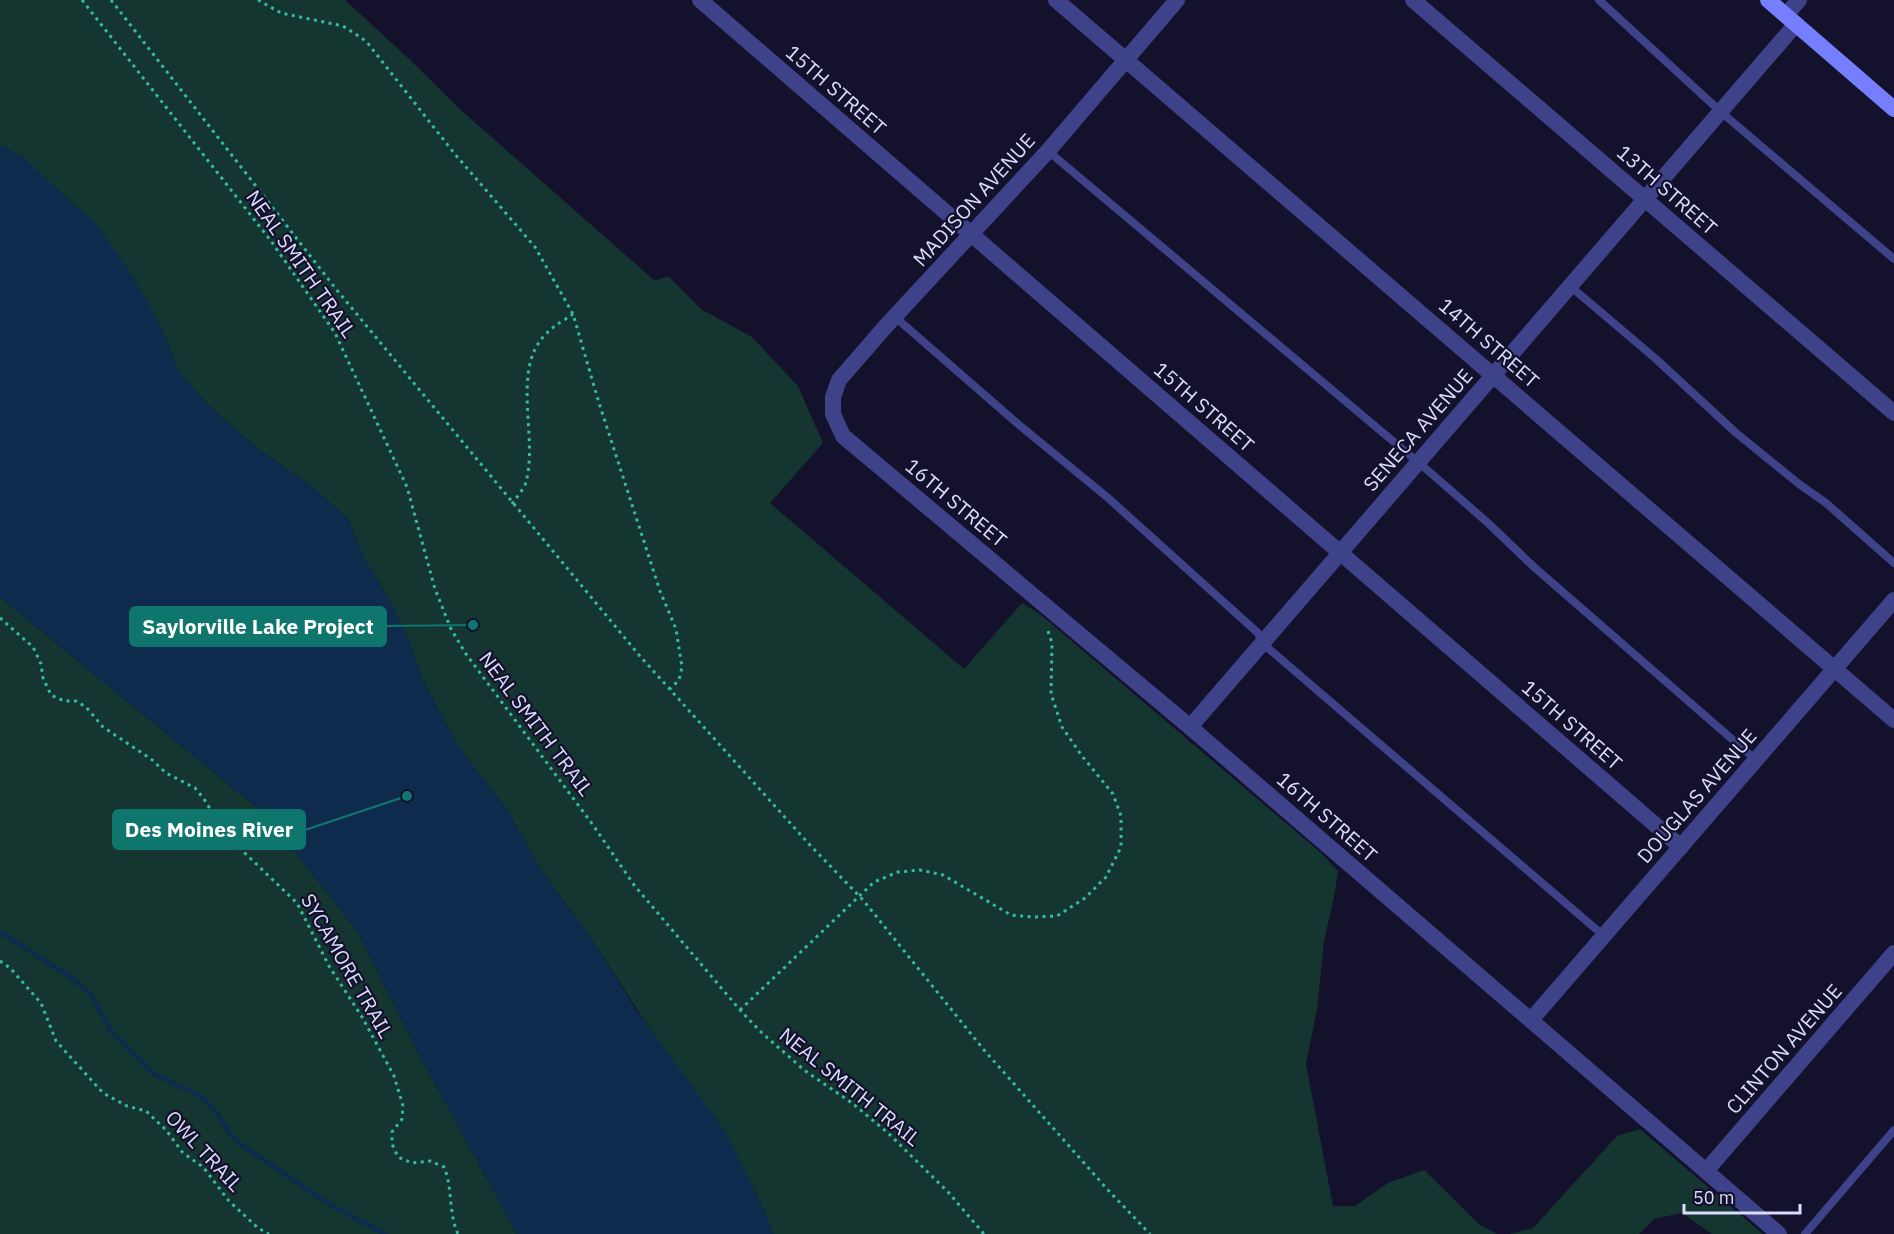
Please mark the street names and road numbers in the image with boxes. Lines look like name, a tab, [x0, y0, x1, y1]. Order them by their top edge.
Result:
street label: 15TH STREET	[780, 39, 892, 141]
street label: MADISON AVENUE	[907, 127, 1041, 272]
street label: 13TH STREET	[1611, 139, 1723, 241]
street label: NEAL SMITH TRAIL	[240, 185, 363, 343]
street label: 14TH STREET	[1433, 292, 1545, 394]
street label: 15TH STREET	[1148, 356, 1260, 458]
street label: SENECA AVENUE	[1357, 363, 1478, 497]
street label: 16TH STREET	[900, 452, 1013, 553]
street label: NEAL SMITH TRAIL	[473, 646, 600, 801]
street label: 15TH STREET	[1516, 674, 1628, 776]
street label: DOUGLAS AVENUE	[1631, 723, 1763, 869]
street label: 16TH STREET	[1271, 766, 1383, 868]
street label: SYCAMORE TRAIL	[295, 889, 400, 1043]
street label: CLINTON AVENUE	[1720, 978, 1848, 1119]
street label: NEAL SMITH TRAIL	[774, 1021, 927, 1152]
street label: OWL TRAIL	[160, 1104, 249, 1197]

